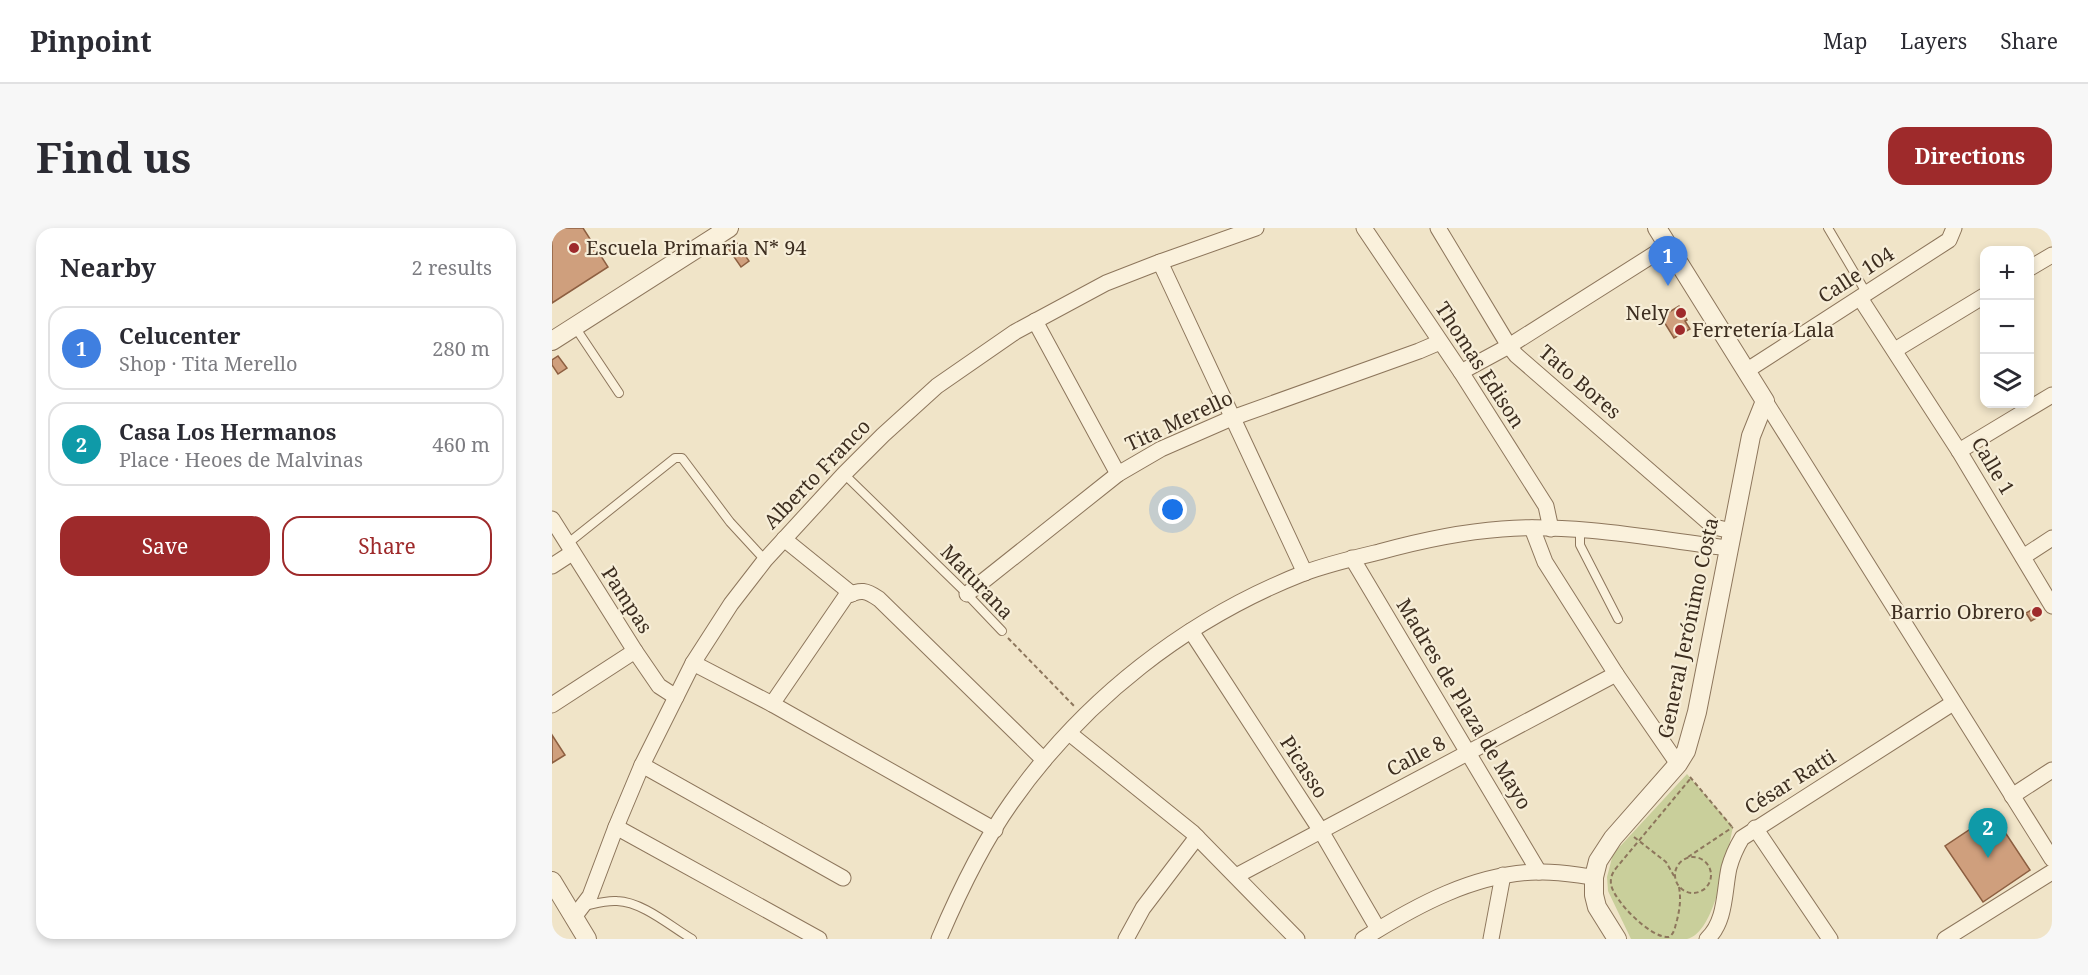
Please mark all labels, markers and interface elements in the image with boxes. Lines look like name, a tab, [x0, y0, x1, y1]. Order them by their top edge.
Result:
text: Pinpoint	[30, 22, 152, 60]
text: Map	[1823, 27, 1867, 55]
text: Layers	[1900, 27, 1967, 55]
text: Share	[2000, 27, 2058, 55]
button: Directions	[1888, 127, 2052, 185]
text: Find us	[36, 128, 191, 185]
place label: Escuela Primaria N* 94	[586, 234, 807, 261]
pin: 1	[1648, 236, 1688, 286]
street label: Calle 104	[1813, 240, 1899, 309]
marker: Escuela Primaria N* 94	[567, 241, 581, 255]
map controls	[1980, 246, 2034, 408]
button: +	[1980, 246, 2034, 300]
text: Nearby	[60, 249, 156, 285]
text: 2 results	[412, 254, 492, 281]
street label: Thomas Edison	[1429, 296, 1531, 433]
place label: Nely	[1626, 299, 1670, 326]
button: −	[1980, 300, 2034, 354]
marker: Nely	[1674, 306, 1688, 320]
place label: Ferretería Lala	[1692, 316, 1834, 343]
text: Celucenter	[119, 320, 241, 350]
marker: Ferretería Lala	[1673, 323, 1687, 337]
text: 1	[76, 335, 87, 362]
text: 280 m	[432, 335, 490, 362]
street label: Tato Bores	[1534, 338, 1627, 425]
text: Shop · Tita Merello	[119, 350, 297, 377]
button: layers	[1980, 354, 2034, 408]
street label: Tita Merello	[1121, 384, 1237, 457]
street label: Alberto Franco	[757, 413, 876, 534]
text: Casa Los Hermanos	[119, 416, 336, 446]
text: 2	[76, 431, 87, 458]
text: 460 m	[432, 431, 490, 458]
street label: Calle 1	[1966, 432, 2021, 500]
text: Place · Heoes de Malvinas	[119, 446, 363, 473]
your location	[1158, 495, 1187, 524]
street label: General Jerónimo Costa	[1651, 515, 1724, 741]
button: Save	[60, 516, 270, 576]
button: Share	[282, 516, 492, 576]
street label: Maturana	[935, 538, 1020, 625]
street label: Pampas	[596, 561, 659, 638]
street label: Madres de Plaza de Mayo	[1391, 593, 1538, 814]
place label: Barrio Obrero	[1890, 598, 2025, 625]
marker: Barrio Obrero	[2030, 605, 2044, 619]
street label: Calle 8	[1382, 729, 1450, 782]
street label: Picasso	[1274, 730, 1335, 803]
street label: César Ratti	[1739, 743, 1841, 820]
pin: 2	[1968, 808, 2008, 858]

